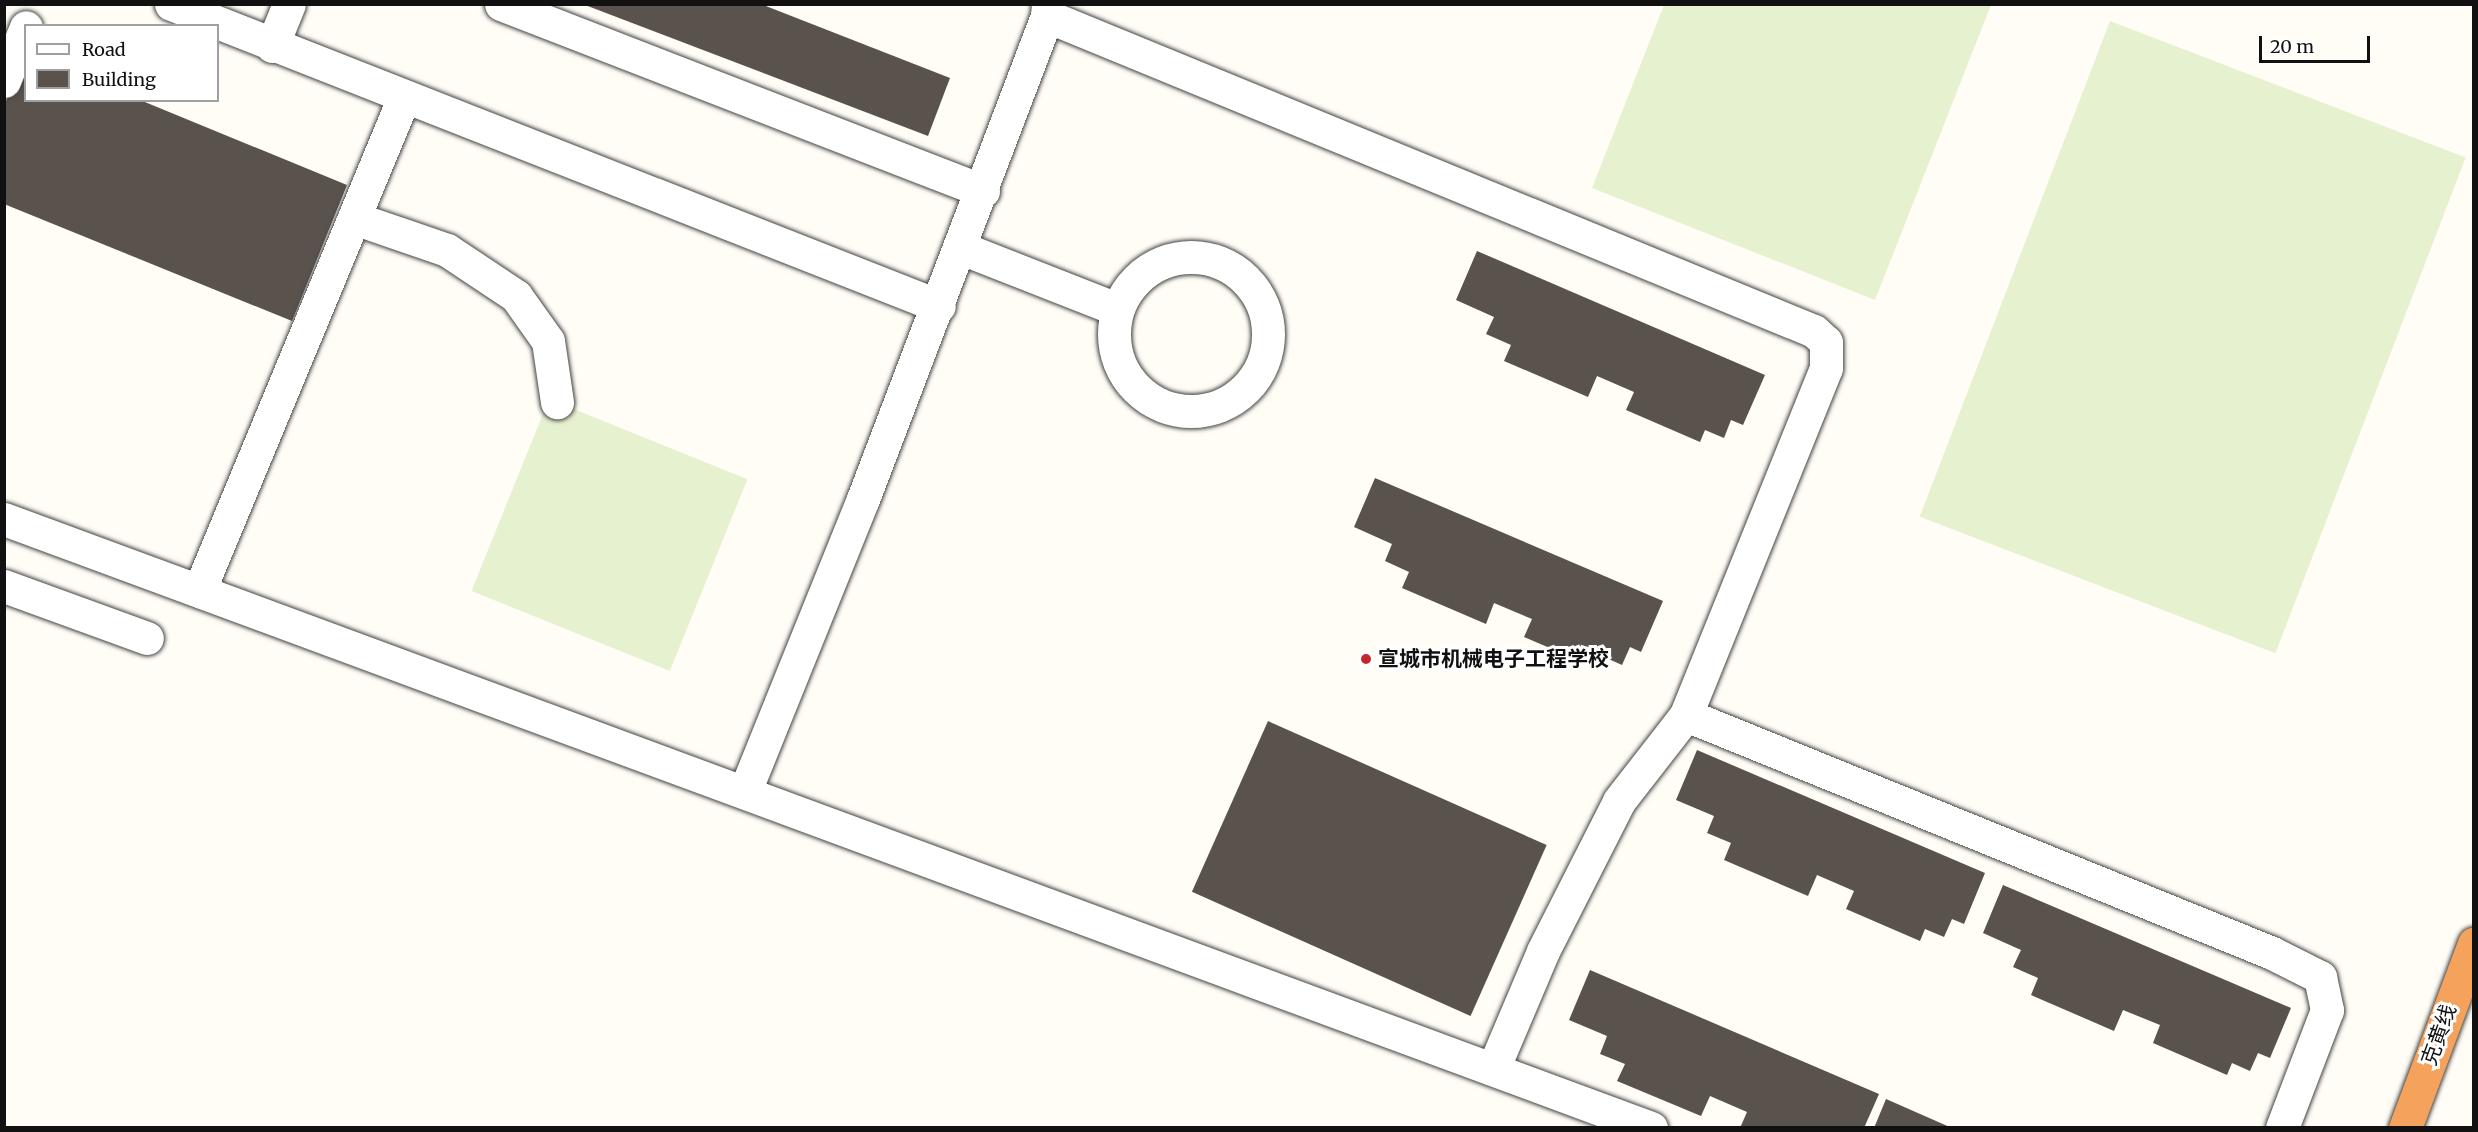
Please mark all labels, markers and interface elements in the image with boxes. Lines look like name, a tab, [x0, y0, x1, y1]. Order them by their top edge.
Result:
legend	[24, 24, 219, 102]
scale bar	[2262, 24, 2373, 62]
text: 20 m	[2270, 35, 2314, 58]
text: Road	[82, 38, 126, 61]
text: Building	[82, 68, 156, 91]
place label: 宣城市机械电子工程学校	[1378, 646, 1609, 672]
marker: 宣城市机械电子工程学校	[1359, 652, 1373, 666]
street label: 克黄线	[2416, 1001, 2462, 1069]

